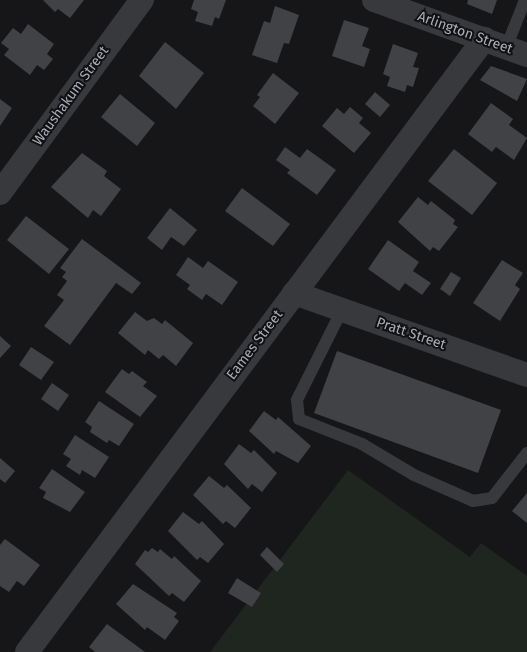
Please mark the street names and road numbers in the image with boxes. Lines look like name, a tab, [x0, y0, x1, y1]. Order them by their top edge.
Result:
street label: Arlington Street	[415, 8, 515, 58]
street label: Waushakum Street	[29, 43, 113, 149]
street label: Eames Street	[223, 307, 287, 383]
street label: Pratt Street	[374, 314, 448, 354]

